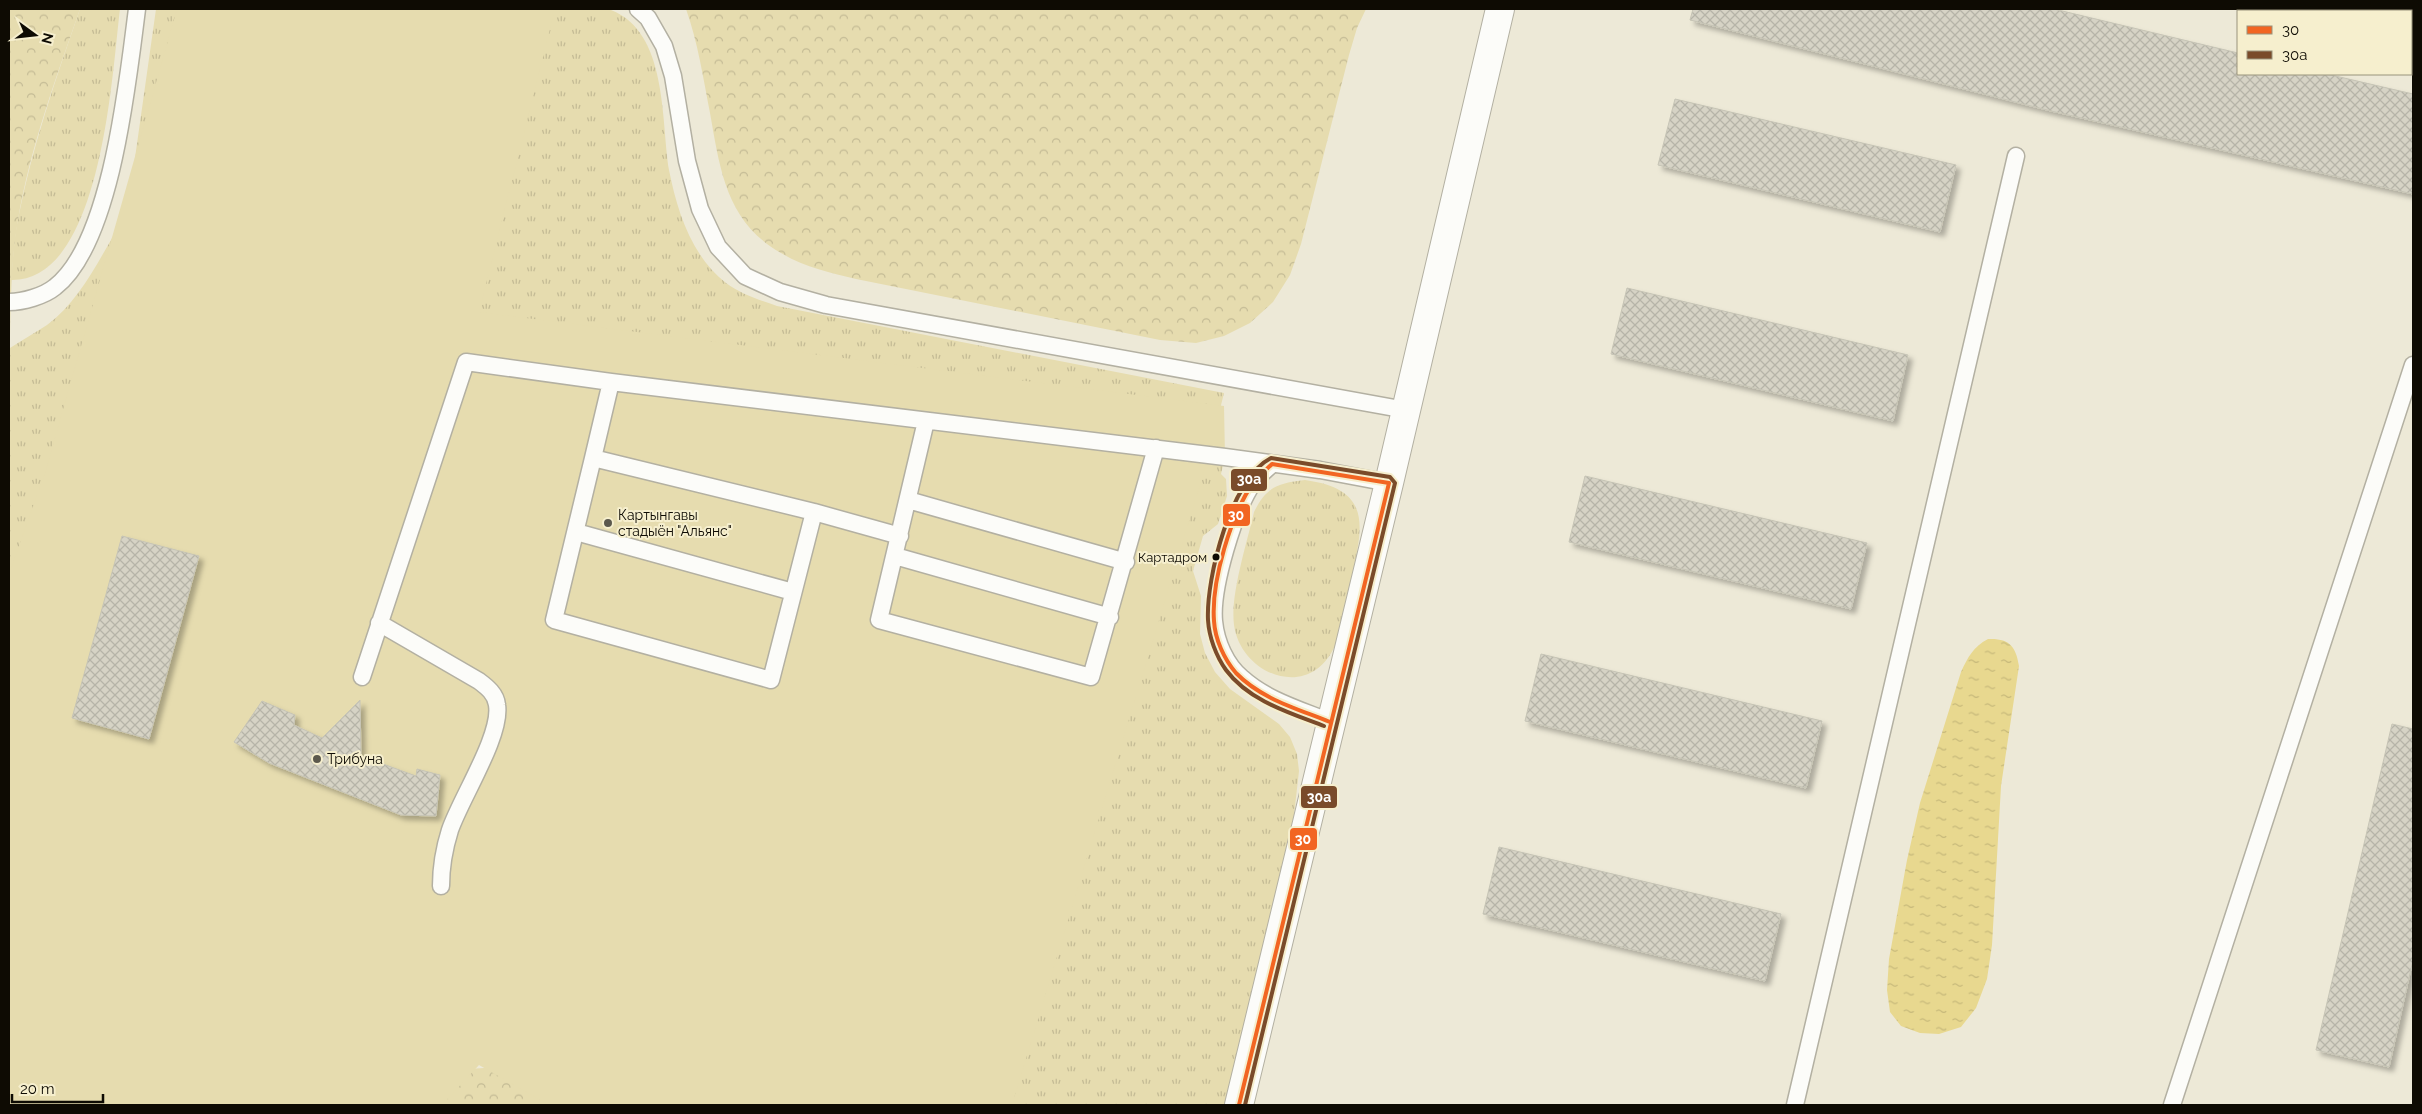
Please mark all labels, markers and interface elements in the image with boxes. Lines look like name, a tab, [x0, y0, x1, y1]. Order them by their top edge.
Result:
north arrow	[10, 10, 60, 60]
legend	[2237, 10, 2412, 75]
text: 30	[2282, 21, 2299, 39]
text: N	[38, 31, 57, 46]
text: 30а	[2282, 46, 2307, 64]
line badge: 30а	[1230, 468, 1268, 492]
text: 30а	[1237, 471, 1261, 487]
line badge: 30	[1222, 503, 1251, 527]
place label: Картынгавы стадыён "Альянс"	[618, 507, 732, 539]
text: 30	[1228, 507, 1244, 523]
marker: Картынгавы стадыён "Альянс"	[602, 517, 614, 529]
place label: Картадром	[1138, 550, 1207, 565]
marker: Картадром	[1211, 552, 1221, 562]
place label: Трибуна	[327, 751, 383, 767]
marker: Трибуна	[311, 753, 323, 765]
line badge: 30а	[1300, 785, 1338, 809]
text: 30а	[1307, 789, 1331, 805]
line badge: 30	[1289, 827, 1318, 851]
text: 30	[1295, 831, 1311, 847]
scale bar	[12, 1072, 104, 1104]
text: 20 m	[20, 1080, 55, 1098]

